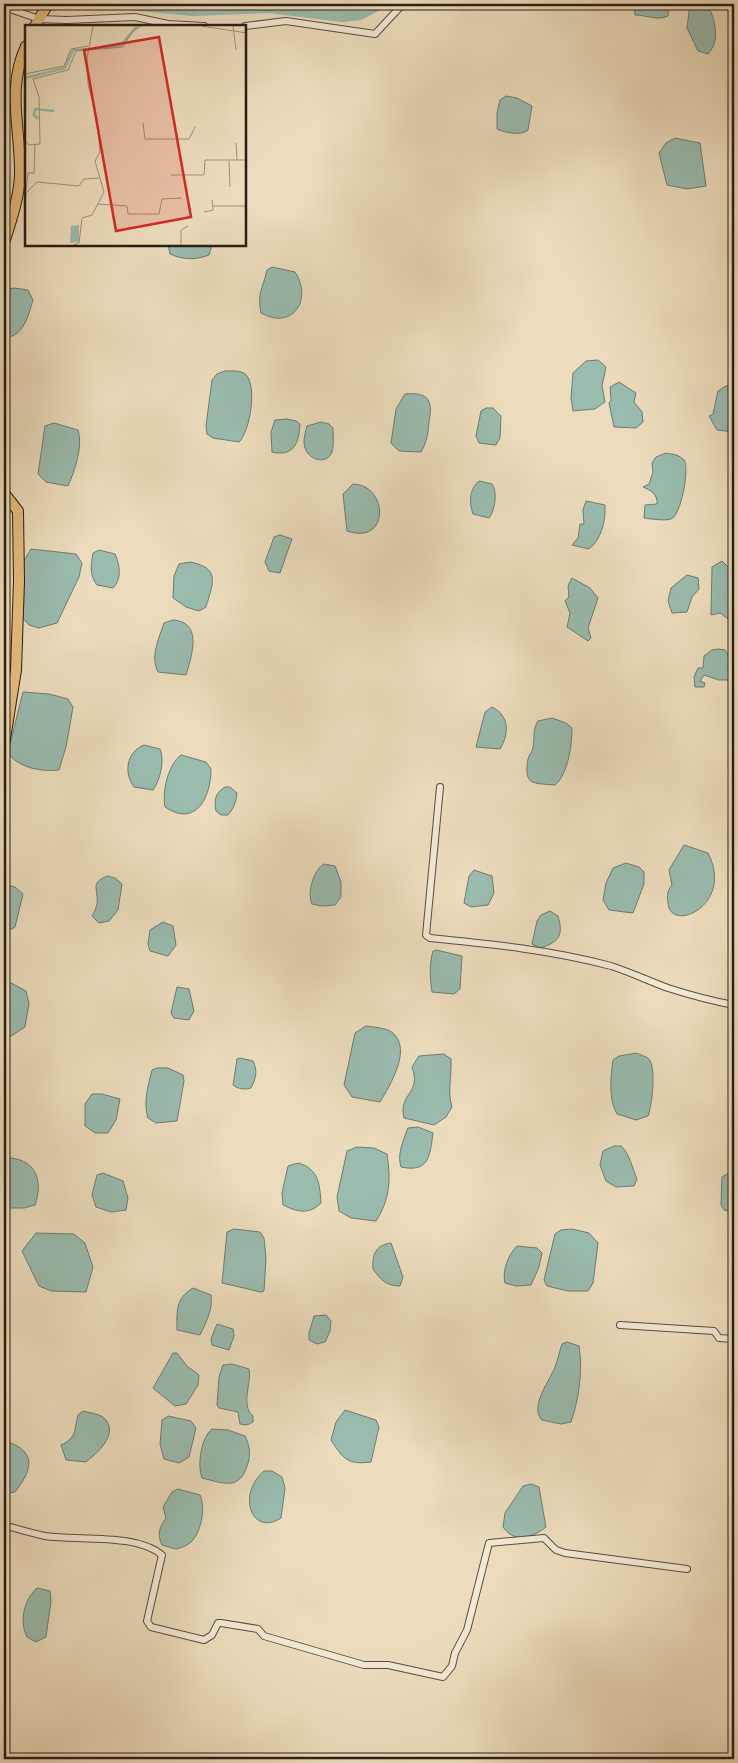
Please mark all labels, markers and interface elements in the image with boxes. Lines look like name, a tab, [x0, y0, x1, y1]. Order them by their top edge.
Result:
inset map	[25, 25, 246, 246]

